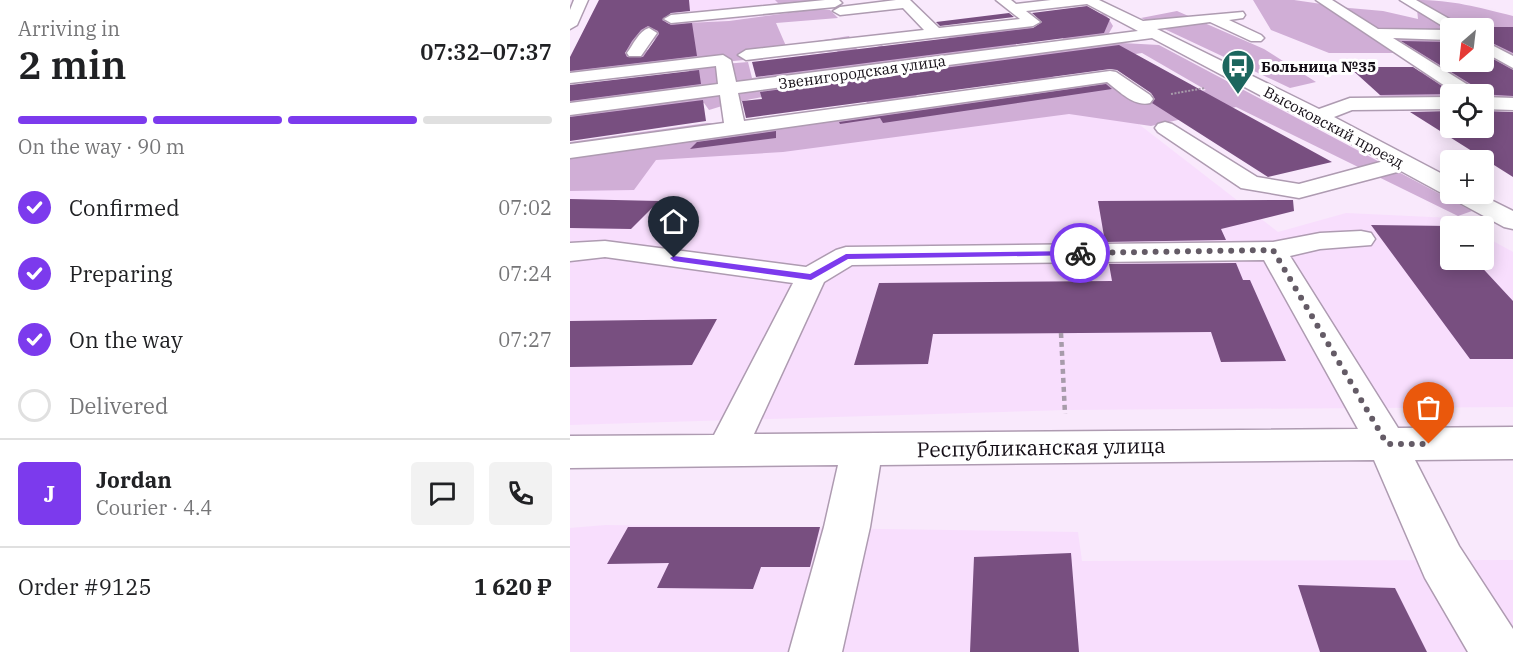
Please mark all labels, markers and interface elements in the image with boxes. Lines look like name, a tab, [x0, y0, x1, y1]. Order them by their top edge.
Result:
text: Arriving in	[18, 15, 120, 42]
north arrow	[1440, 18, 1494, 72]
map controls	[1440, 18, 1494, 270]
text: 07:32–07:37	[420, 37, 552, 66]
text: 2 min	[18, 39, 126, 90]
bus stop icon: Больница №35	[1220, 48, 1256, 95]
street label: Звенигородская улица	[777, 51, 947, 93]
place label: Больница №35	[1261, 57, 1376, 76]
street label: Высоковский проезд	[1261, 82, 1407, 172]
button: locate	[1440, 84, 1494, 138]
text: On the way · 90 m	[18, 133, 185, 160]
button: +	[1440, 150, 1494, 204]
icon: check	[18, 191, 51, 224]
text: Confirmed	[69, 193, 180, 222]
text: 07:02	[498, 194, 552, 221]
pin	[648, 196, 699, 258]
icon: home	[657, 205, 690, 238]
button: −	[1440, 216, 1494, 270]
courier	[1050, 223, 1110, 283]
icon: bike	[1064, 237, 1097, 270]
icon: check	[18, 257, 51, 290]
text: Preparing	[69, 259, 173, 288]
text: 07:24	[498, 260, 552, 287]
icon: check	[18, 323, 51, 356]
text: On the way	[69, 325, 183, 354]
text: 07:27	[498, 326, 552, 353]
pin	[1403, 382, 1454, 444]
text: Delivered	[69, 391, 168, 420]
icon: bag	[1412, 391, 1445, 424]
street label: Республиканская улица	[916, 431, 1166, 463]
button: chat	[411, 462, 474, 525]
button: phone	[489, 462, 552, 525]
text: Jordan	[96, 465, 172, 494]
text: J	[44, 479, 55, 508]
text: Courier · 4.4	[96, 494, 212, 521]
text: Order #9125	[18, 572, 152, 601]
text: 1 620 ₽	[474, 572, 552, 601]

